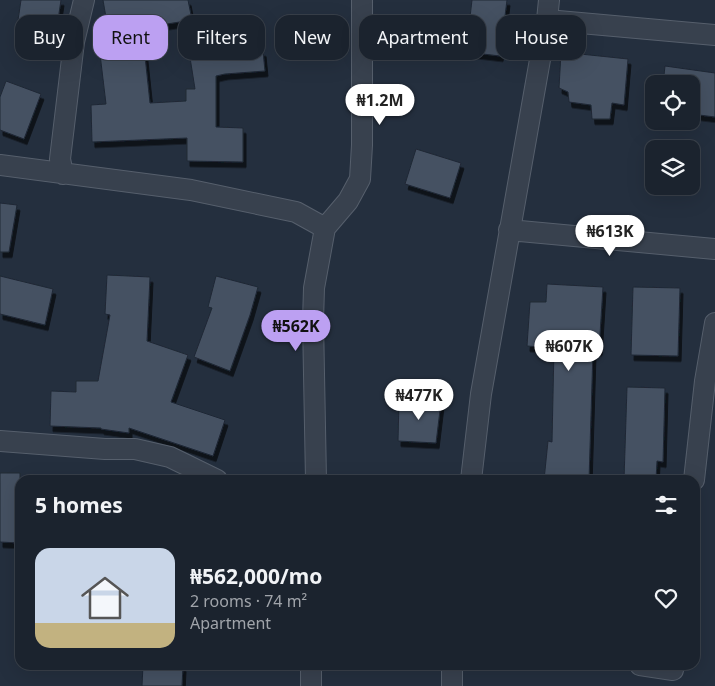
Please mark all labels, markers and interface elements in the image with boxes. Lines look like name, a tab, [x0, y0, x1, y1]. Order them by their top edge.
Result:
chip: Buy	[15, 15, 83, 60]
chip: Rent	[93, 15, 168, 60]
chip: Filters	[178, 15, 265, 60]
chip: New	[275, 15, 349, 60]
chip: Apartment	[359, 15, 486, 60]
chip: House	[496, 15, 586, 60]
map controls	[645, 75, 700, 195]
button: locate	[645, 75, 700, 130]
pin: ₦1.2M	[345, 84, 415, 126]
text: ₦1.2M	[356, 89, 404, 111]
button: layers	[645, 140, 700, 195]
pin: ₦613K	[575, 214, 645, 257]
text: ₦613K	[586, 220, 634, 242]
pin: ₦562K	[261, 310, 331, 352]
text: ₦562K	[272, 315, 320, 337]
pin: ₦607K	[534, 330, 604, 372]
text: ₦607K	[545, 335, 593, 357]
pin: ₦477K	[384, 378, 454, 421]
text: ₦477K	[395, 384, 443, 406]
text: 5 homes	[35, 491, 123, 519]
icon: filters	[652, 491, 680, 519]
text: ₦562,000/mo	[190, 562, 322, 590]
icon: home	[75, 568, 135, 628]
icon: heart	[652, 584, 680, 612]
text: 2 rooms · 74 m²	[190, 590, 307, 612]
text: Apartment	[190, 612, 271, 634]

